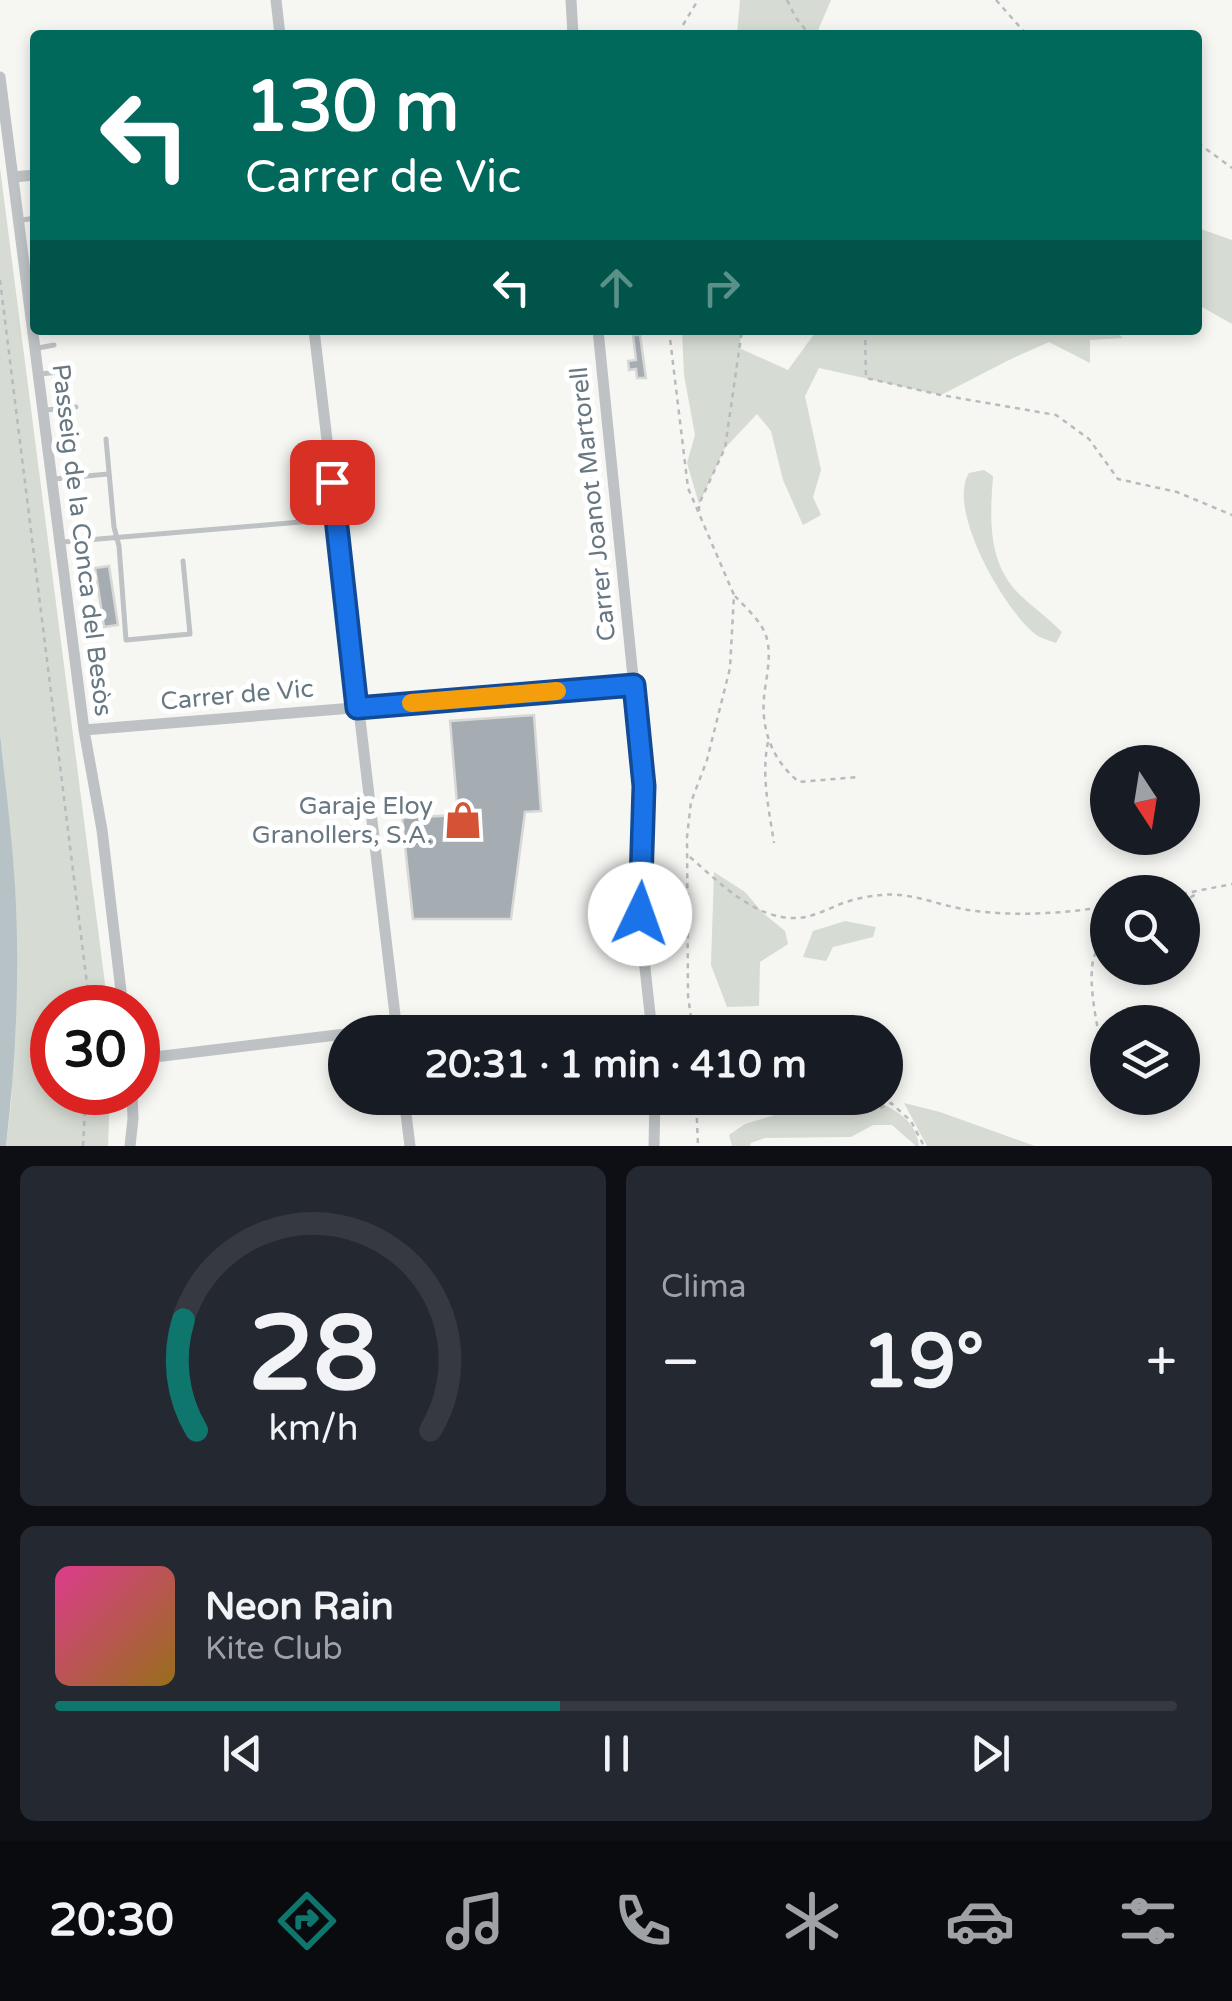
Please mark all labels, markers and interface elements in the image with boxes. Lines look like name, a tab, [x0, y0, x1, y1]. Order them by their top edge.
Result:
text: 130 m	[245, 66, 459, 150]
icon: left	[80, 70, 210, 200]
text: Carrer de Vic	[245, 151, 521, 205]
icon: left	[484, 260, 539, 315]
icon: ahead	[589, 260, 644, 315]
icon: right	[694, 260, 749, 315]
street label: Passeig de la Conca del Besòs	[46, 362, 118, 718]
street label: Carrer Joanot Martorell	[564, 365, 622, 643]
pin	[290, 440, 375, 525]
icon: arrive	[305, 455, 360, 510]
street label: Carrer de Vic	[159, 673, 315, 717]
north arrow	[1090, 745, 1200, 855]
map controls	[1090, 745, 1200, 1115]
place label: Garaje Eloy Granollers, S.A.	[252, 791, 433, 850]
shop icon: Garaje Eloy Granollers, S.A.	[442, 799, 484, 841]
position arrow	[588, 862, 692, 966]
button: search	[1090, 875, 1200, 985]
speed limit sign: 30	[30, 985, 160, 1115]
button: layers	[1090, 1005, 1200, 1115]
text: 20:31 · 1 min · 410 m	[424, 1042, 807, 1088]
text: Clima	[661, 1268, 747, 1306]
text: 28	[248, 1293, 378, 1418]
text: 19°	[862, 1317, 984, 1407]
text: −	[661, 1330, 700, 1396]
text: +	[1146, 1330, 1177, 1396]
text: km/h	[268, 1407, 358, 1450]
text: Neon Rain	[205, 1584, 394, 1630]
text: Kite Club	[205, 1630, 343, 1668]
icon: previous	[215, 1726, 270, 1781]
icon: pause	[589, 1726, 644, 1781]
icon: next	[963, 1726, 1018, 1781]
icon: directions	[272, 1886, 342, 1956]
icon: music	[440, 1886, 510, 1956]
icon: phone	[608, 1886, 678, 1956]
icon: climate	[777, 1886, 847, 1956]
icon: car	[945, 1886, 1015, 1956]
icon: filters	[1113, 1886, 1183, 1956]
text: 20:30	[49, 1894, 174, 1948]

